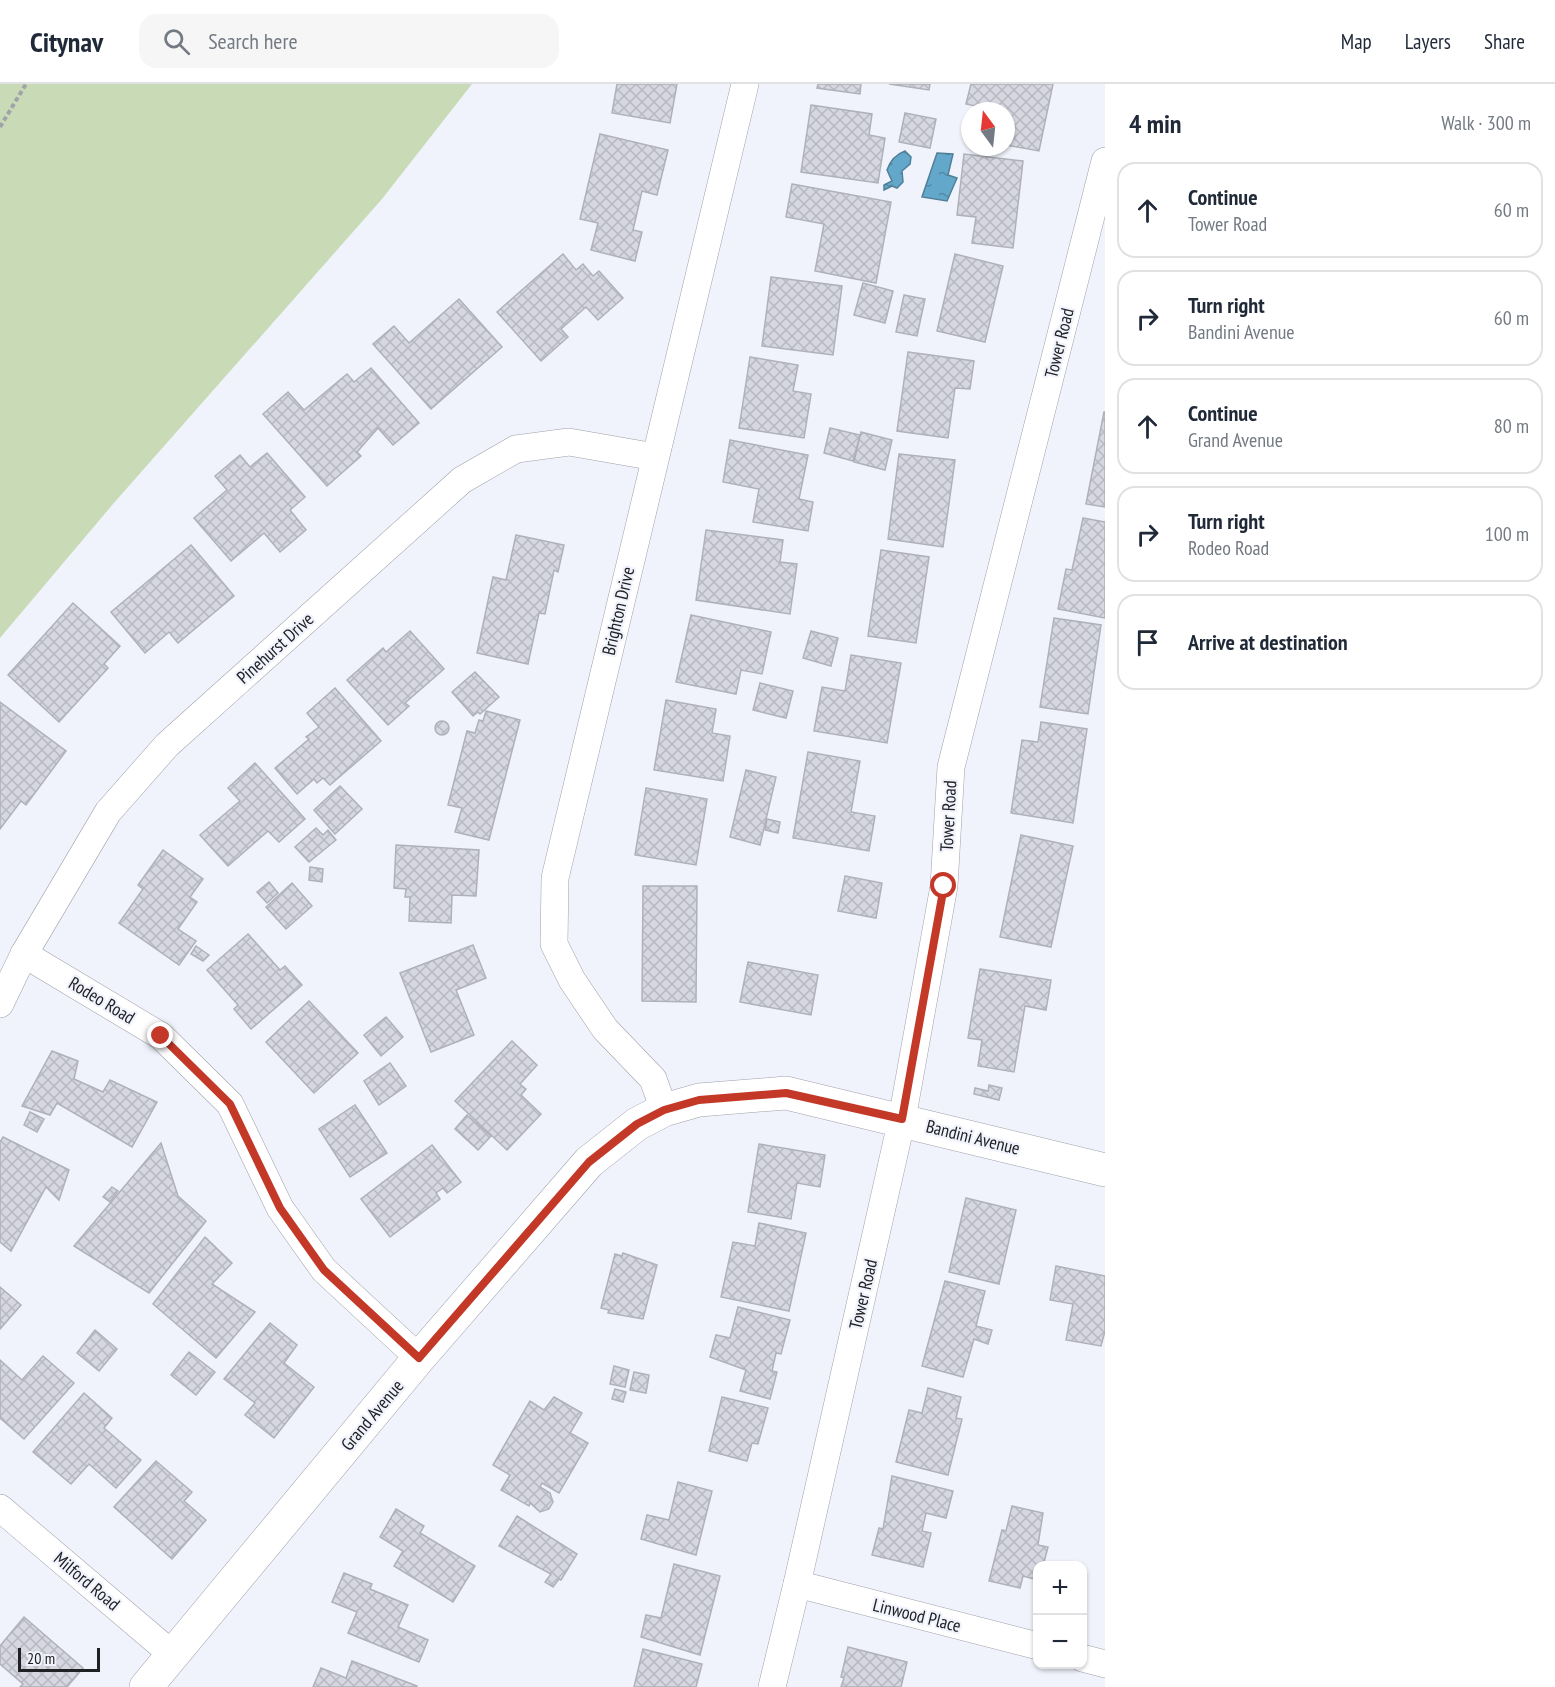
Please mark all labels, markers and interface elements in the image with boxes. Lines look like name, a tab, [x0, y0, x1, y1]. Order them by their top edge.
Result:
search box	[139, 14, 559, 68]
text: Citynav	[30, 23, 103, 60]
icon: search	[160, 25, 193, 58]
text: Search here	[208, 27, 298, 55]
text: Map	[1341, 28, 1372, 55]
text: Layers	[1405, 28, 1451, 55]
text: Share	[1484, 28, 1525, 55]
north arrow	[961, 102, 1015, 156]
text: 4 min	[1129, 107, 1182, 140]
text: Walk · 300 m	[1441, 110, 1531, 136]
text: Continue	[1188, 183, 1258, 211]
icon: ahead	[1131, 194, 1164, 227]
text: 60 m	[1494, 197, 1529, 223]
text: Tower Road	[1188, 211, 1267, 237]
text: Turn right	[1188, 291, 1265, 319]
icon: right	[1131, 302, 1164, 335]
text: 60 m	[1494, 305, 1529, 331]
street label: Tower Road	[1039, 306, 1079, 380]
text: Bandini Avenue	[1188, 319, 1295, 345]
text: Continue	[1188, 399, 1258, 427]
icon: ahead	[1131, 410, 1164, 443]
text: 80 m	[1494, 413, 1529, 439]
text: Grand Avenue	[1188, 427, 1283, 453]
text: Turn right	[1188, 507, 1265, 535]
icon: right	[1131, 518, 1164, 551]
text: 100 m	[1485, 521, 1529, 547]
text: Rodeo Road	[1188, 535, 1269, 561]
street label: Brighton Drive	[597, 565, 639, 657]
street label: Pinehurst Drive	[232, 607, 318, 689]
icon: arrive	[1131, 626, 1164, 659]
text: Arrive at destination	[1188, 628, 1348, 656]
street label: Tower Road	[935, 780, 961, 852]
route start	[930, 872, 956, 898]
street label: Rodeo Road	[65, 971, 139, 1029]
route end	[147, 1022, 173, 1048]
street label: Bandini Avenue	[924, 1114, 1022, 1160]
street label: Tower Road	[844, 1257, 882, 1331]
street label: Grand Avenue	[336, 1375, 408, 1455]
street label: Milford Road	[49, 1547, 125, 1615]
map controls	[1033, 1561, 1087, 1669]
button: +	[1033, 1561, 1087, 1615]
street label: Linwood Place	[871, 1593, 963, 1637]
button: −	[1033, 1615, 1087, 1669]
scale bar	[18, 1645, 100, 1672]
text: 20 m	[27, 1648, 55, 1668]

